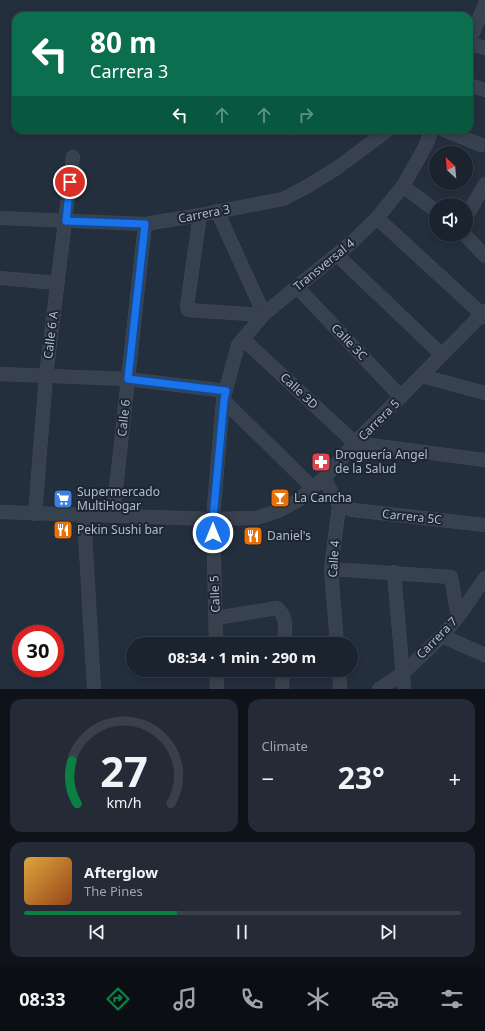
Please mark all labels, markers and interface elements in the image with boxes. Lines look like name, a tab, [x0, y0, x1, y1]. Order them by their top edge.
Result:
text: 80 m	[90, 23, 157, 61]
icon: left	[24, 28, 76, 80]
text: Carrera 3	[90, 59, 168, 83]
icon: left	[169, 104, 191, 126]
icon: ahead	[211, 104, 233, 126]
icon: ahead	[253, 104, 275, 126]
icon: right	[295, 104, 317, 126]
north arrow	[429, 146, 473, 190]
map controls	[429, 146, 473, 242]
pin	[53, 165, 87, 199]
icon: arrive	[59, 171, 81, 193]
button: sound	[429, 198, 473, 242]
street label: Carrera 3	[177, 200, 231, 227]
street label: Transversal 4	[290, 235, 358, 295]
street label: Calle 6 A	[39, 310, 62, 360]
street label: Calle 3C	[328, 320, 371, 364]
street label: Calle 3D	[277, 369, 322, 413]
street label: Carrera 5	[354, 395, 403, 444]
street label: Calle 6	[113, 398, 134, 437]
place label: Droguería Angel de la Salud	[335, 446, 428, 477]
pharmacy icon: Droguería Angel de la Salud	[310, 451, 332, 473]
place label: Supermercado MultiHogar	[77, 483, 160, 514]
bar icon: La Cancha	[269, 487, 291, 509]
supermarket icon: Supermercado MultiHogar	[52, 488, 74, 510]
place label: La Cancha	[294, 489, 352, 506]
street label: Carrera 5C	[381, 505, 443, 528]
position arrow	[192, 512, 234, 554]
restaurant icon: Pekin Sushi bar	[52, 519, 74, 541]
place label: Pekin Sushi bar	[77, 521, 164, 538]
restaurant icon: Daniel's	[242, 525, 264, 547]
place label: Daniel's	[267, 527, 311, 544]
street label: Calle 4	[324, 540, 343, 578]
street label: Calle 5	[205, 575, 224, 613]
street label: Carrera 7	[412, 613, 461, 662]
speed limit sign: 30	[12, 625, 64, 677]
text: 08:34 · 1 min · 290 m	[168, 647, 316, 667]
text: Climate	[262, 737, 308, 755]
text: 27	[100, 742, 148, 798]
text: 23°	[338, 757, 385, 798]
text: −	[262, 763, 274, 793]
text: +	[448, 763, 461, 793]
text: km/h	[106, 792, 141, 811]
text: Afterglow	[84, 862, 158, 882]
text: The Pines	[84, 882, 143, 900]
icon: previous	[86, 921, 108, 943]
icon: pause	[231, 921, 253, 943]
icon: next	[377, 921, 399, 943]
icon: directions	[104, 985, 132, 1013]
icon: music	[171, 985, 199, 1013]
icon: phone	[238, 985, 266, 1013]
icon: climate	[304, 985, 332, 1013]
icon: car	[371, 985, 399, 1013]
icon: filters	[438, 985, 466, 1013]
text: 08:33	[19, 987, 66, 1011]

